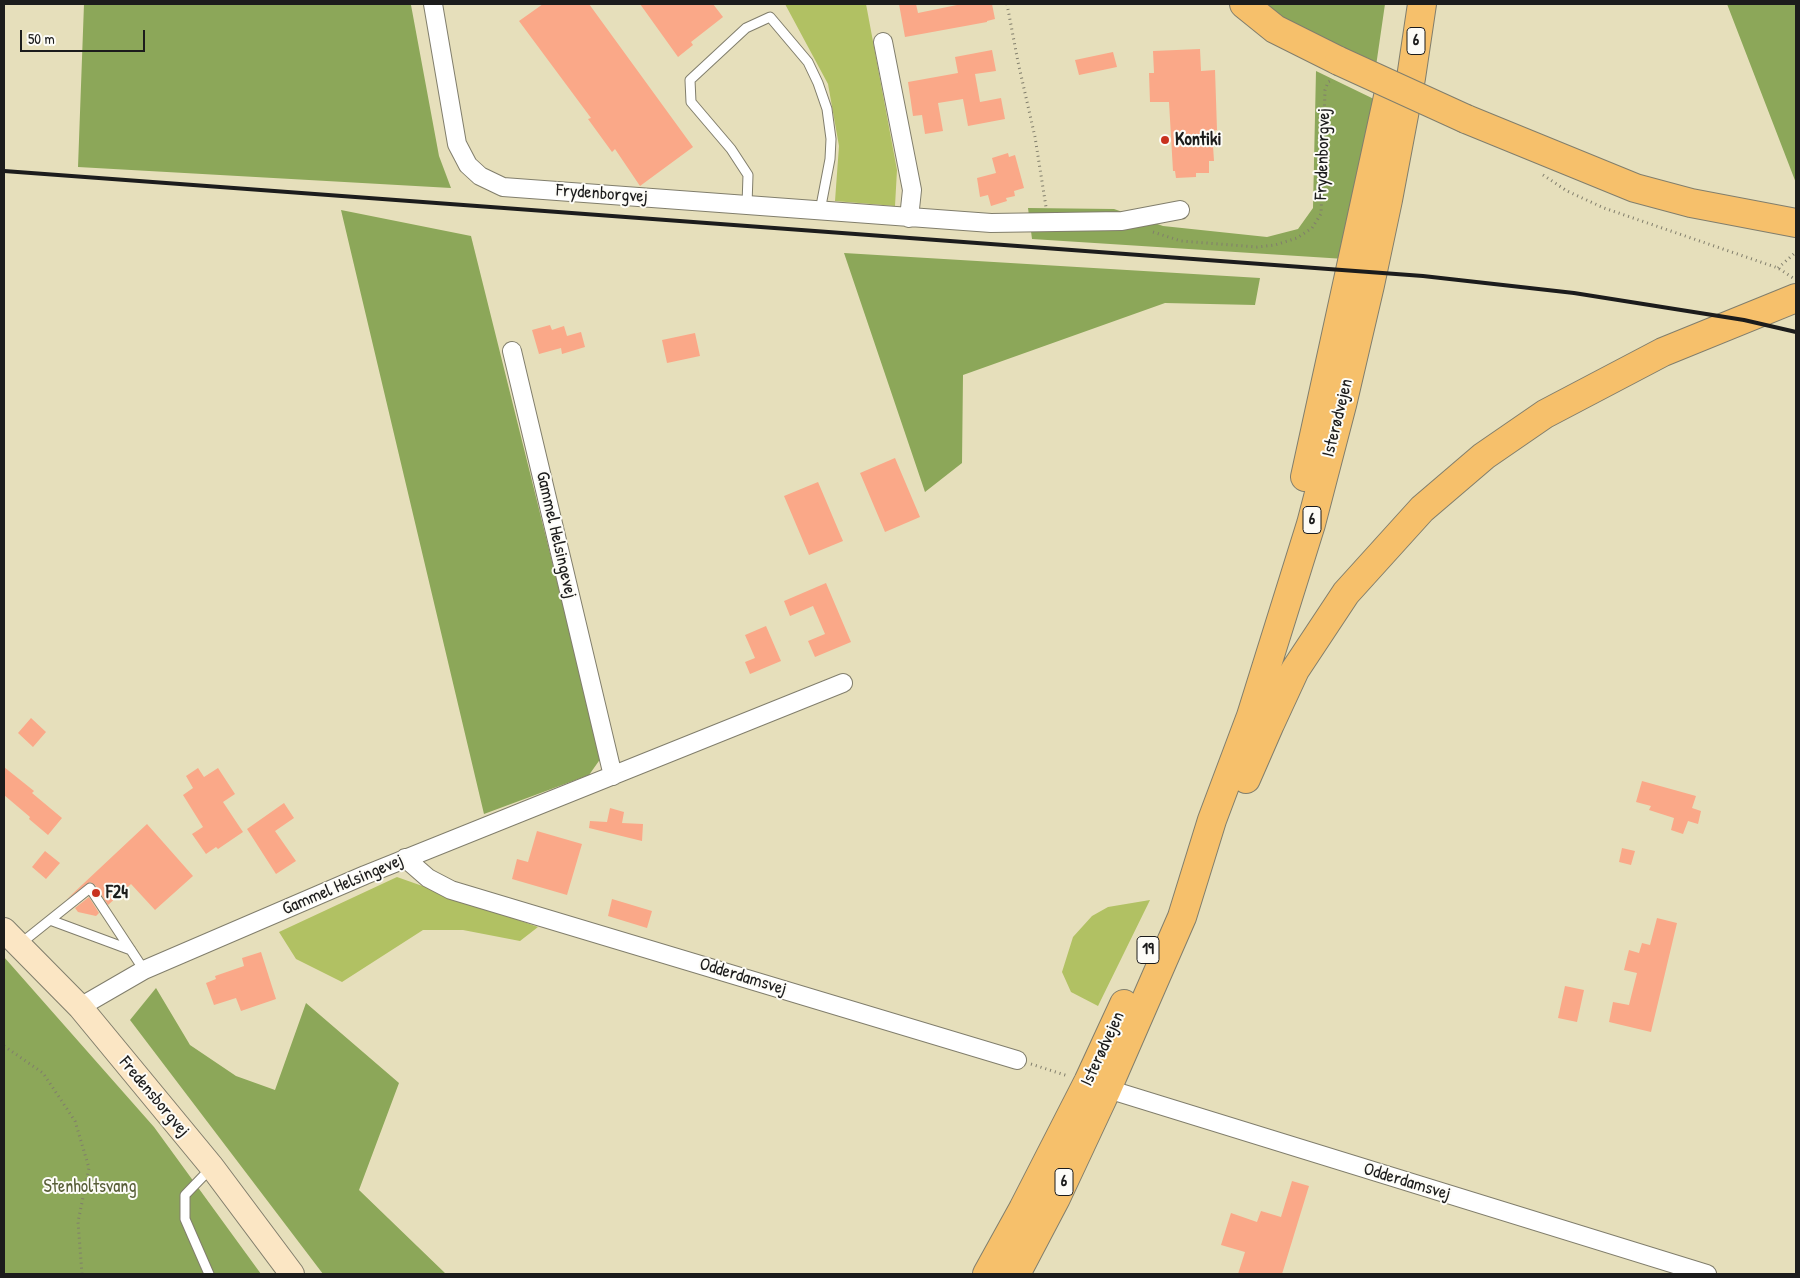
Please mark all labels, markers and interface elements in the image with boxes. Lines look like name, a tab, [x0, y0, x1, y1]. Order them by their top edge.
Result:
scale bar	[22, 20, 148, 52]
road number: 6	[1407, 27, 1425, 54]
text: 50 m	[28, 28, 55, 49]
street label: Frydenborgvej	[1311, 108, 1335, 200]
place label: Kontiki	[1175, 129, 1222, 151]
marker: Kontiki	[1159, 134, 1171, 146]
street label: Frydenborgvej	[555, 180, 649, 208]
street label: Isterødvejen	[1318, 377, 1358, 459]
street label: Gammel Helsingevej	[531, 469, 581, 601]
road number: 6	[1303, 506, 1321, 534]
street label: Gammel Helsingevej	[279, 850, 407, 920]
place label: F24	[106, 882, 128, 904]
marker: F24	[90, 887, 102, 899]
road number: 19	[1137, 936, 1159, 964]
street label: Odderdamsvej	[697, 954, 789, 1000]
street label: Isterødvejen	[1076, 1008, 1130, 1090]
street label: Fredensborgvej	[114, 1052, 194, 1142]
street label: Odderdamsvej	[1361, 1159, 1453, 1205]
road number: 6	[1055, 1168, 1073, 1196]
park label: Stenholtsvang	[44, 1176, 136, 1198]

